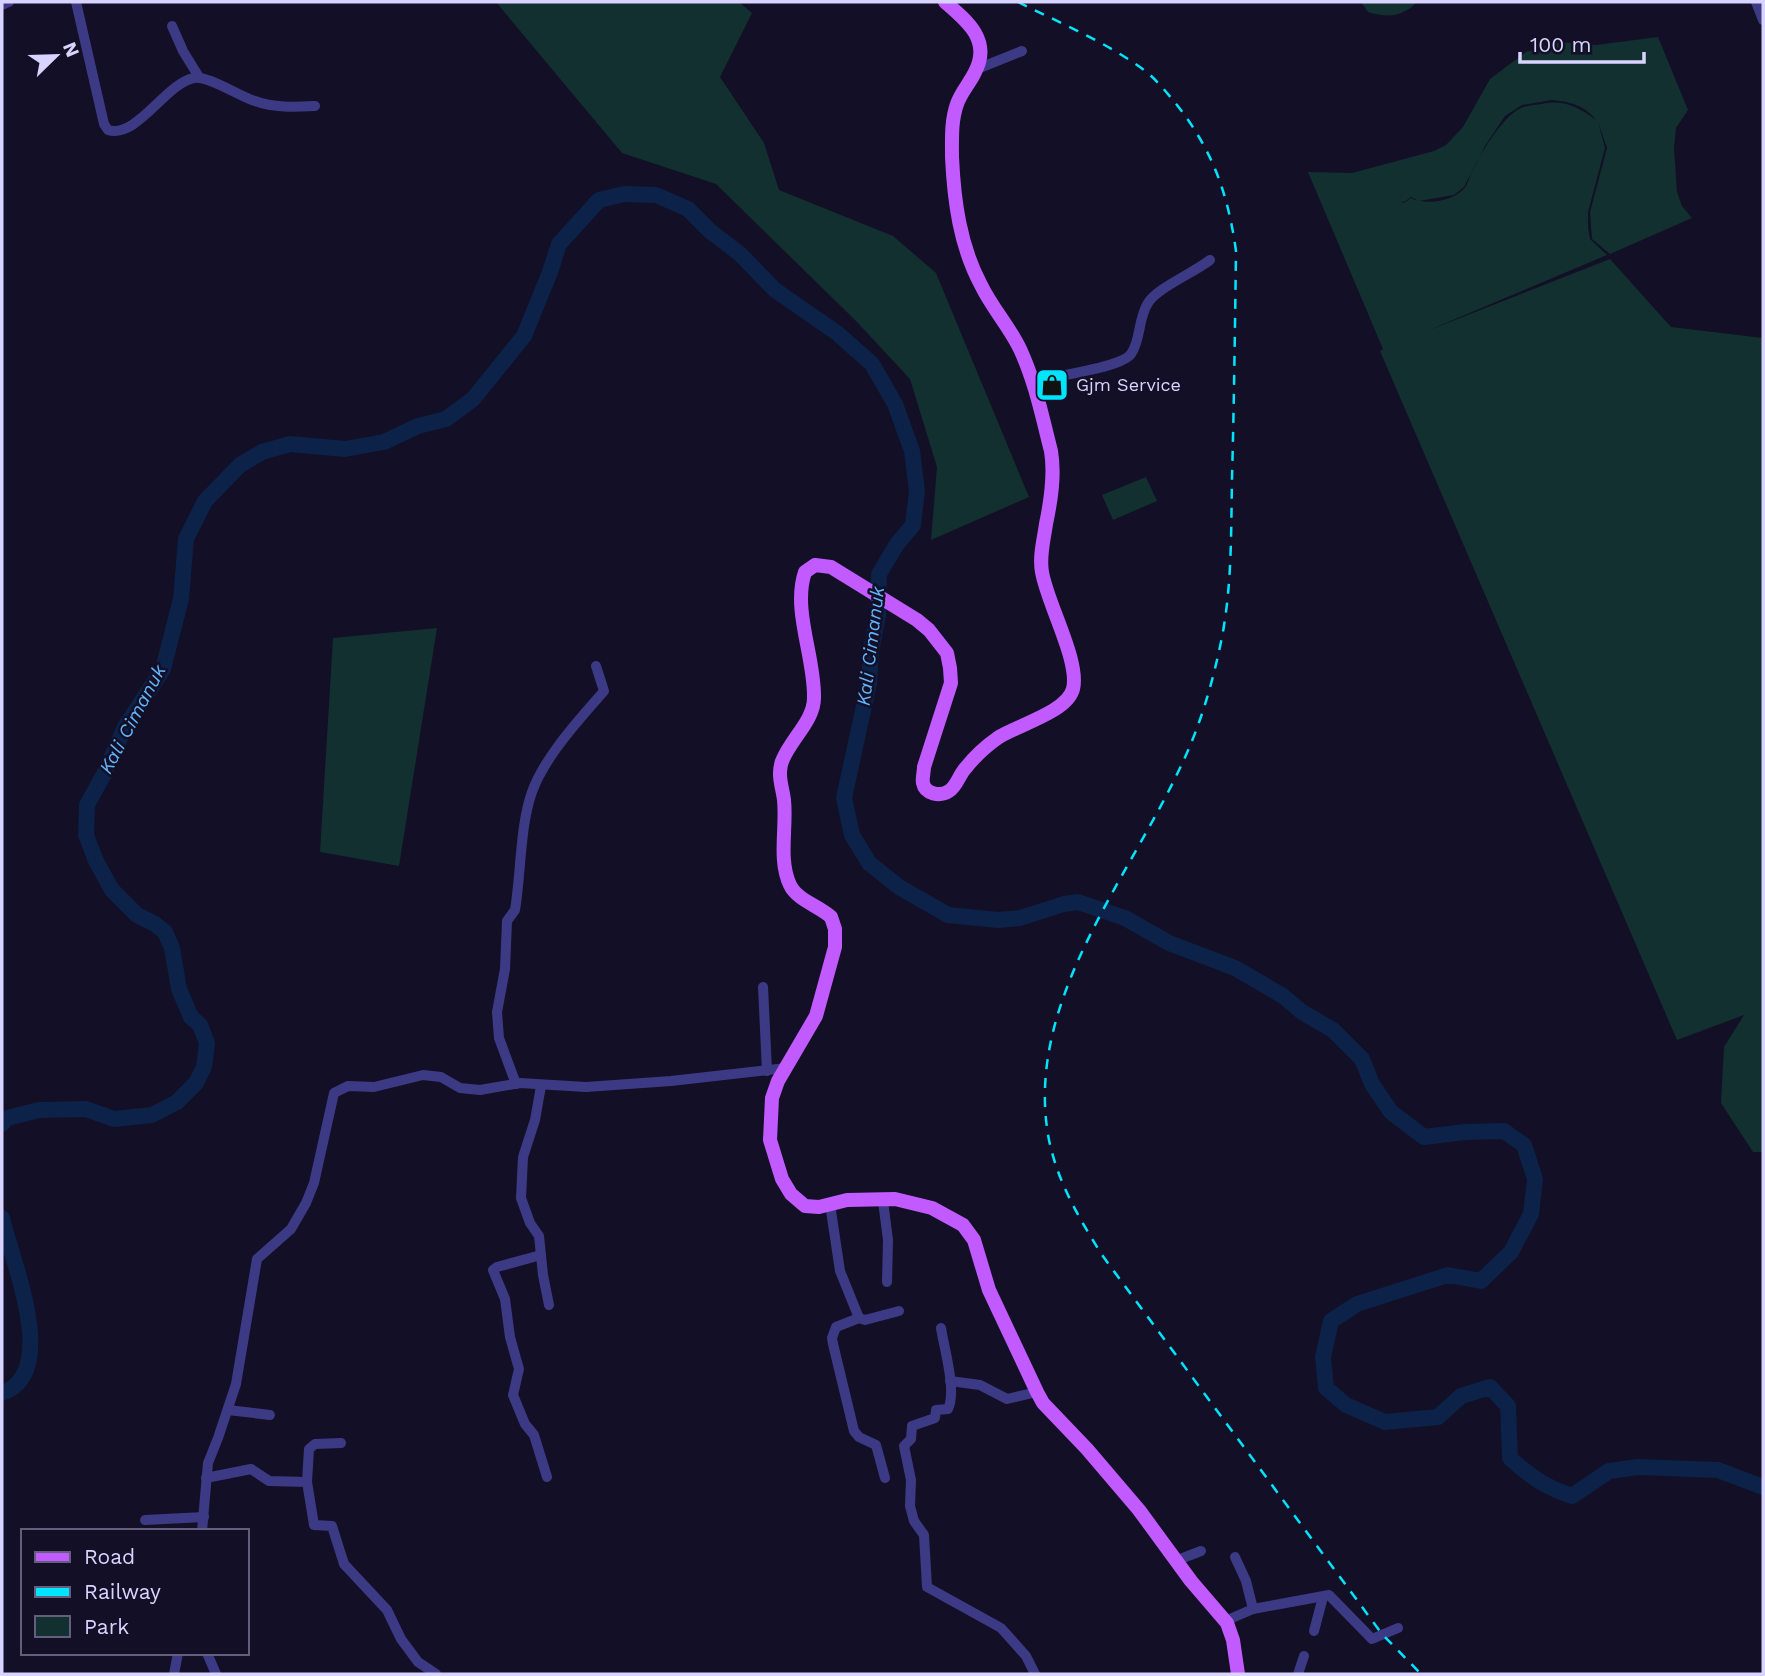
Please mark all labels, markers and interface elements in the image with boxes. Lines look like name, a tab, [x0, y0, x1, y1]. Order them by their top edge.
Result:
north arrow	[21, 21, 91, 91]
scale bar	[1520, 21, 1644, 65]
text: 100 m	[1530, 32, 1592, 57]
text: N	[58, 39, 85, 61]
shop icon: Gjm Service	[1033, 366, 1071, 404]
place label: Gjm Service	[1076, 374, 1181, 395]
water label: Kali Cimanuk	[852, 584, 889, 707]
water label: Kali Cimanuk	[94, 660, 171, 778]
legend	[21, 1529, 248, 1655]
text: Road	[84, 1544, 135, 1569]
text: Railway	[84, 1579, 161, 1604]
text: Park	[84, 1614, 129, 1639]

